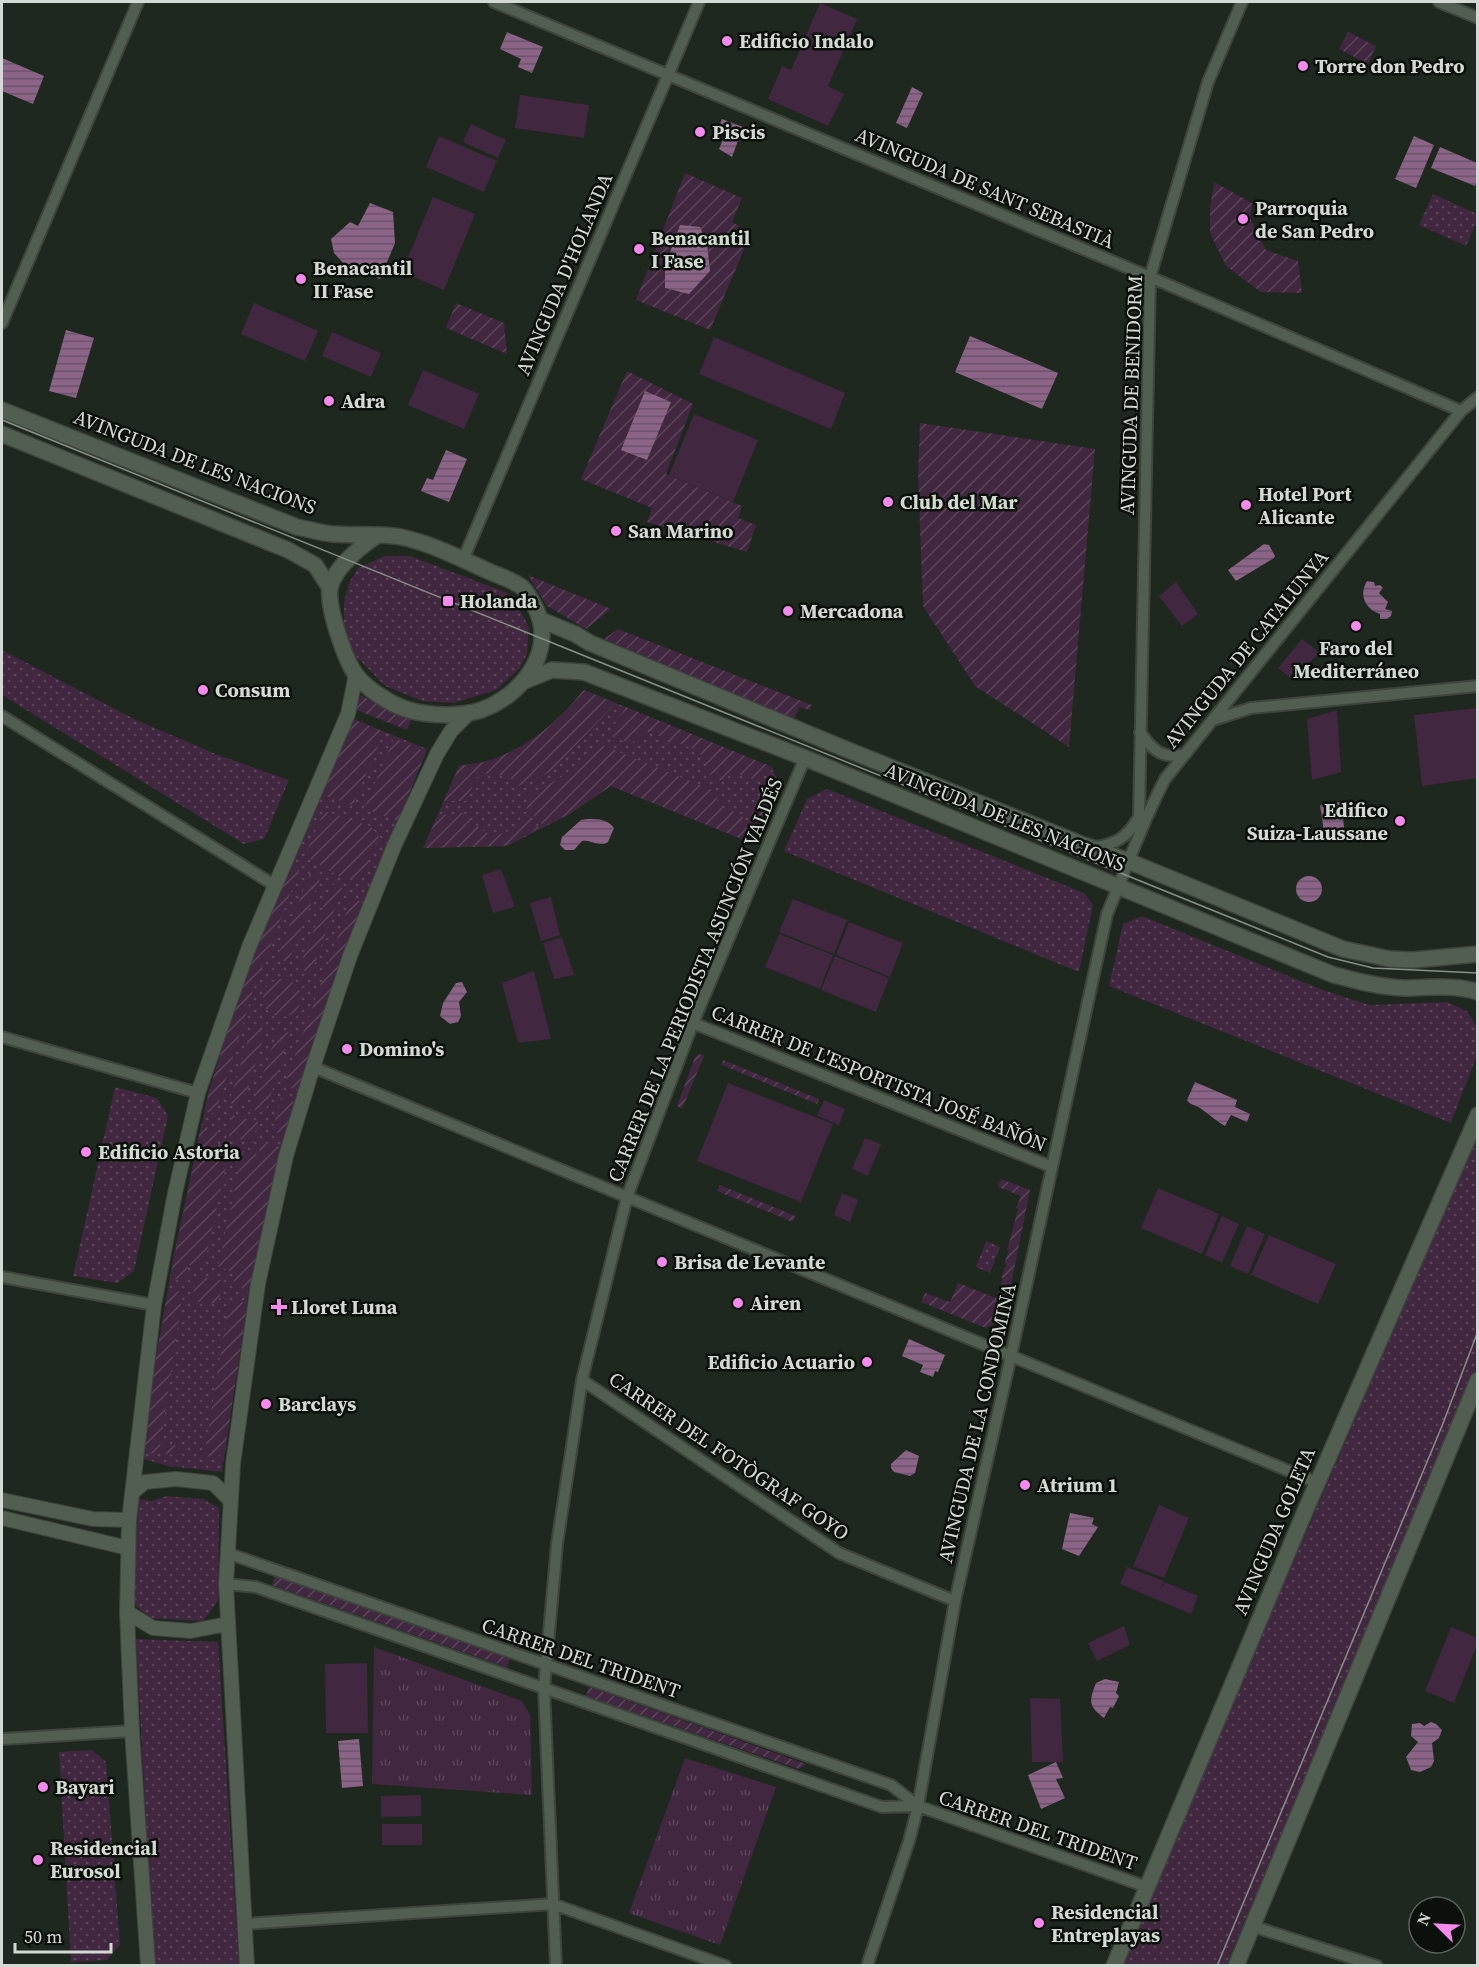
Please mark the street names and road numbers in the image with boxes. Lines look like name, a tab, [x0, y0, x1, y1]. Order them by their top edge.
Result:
street label: AVINGUDA DE SANT SEBASTIÀ	[851, 121, 1120, 256]
street label: AVINGUDA D'HOLANDA	[509, 168, 620, 379]
street label: AVINGUDA DE BENIDORM	[1113, 275, 1149, 515]
street label: AVINGUDA DE LES NACIONS	[70, 403, 320, 521]
street label: AVINGUDA DE CATALUNYA	[1157, 544, 1335, 754]
street label: AVINGUDA DE LES NACIONS	[880, 756, 1130, 878]
street label: CARRER DE LA PERIODISTA ASUNCIÓN VALDÉS	[601, 774, 789, 1186]
street label: CARRER DE L'ESPORTISTA JOSÉ BAÑÓN	[707, 998, 1051, 1158]
street label: AVINGUDA DE LA CONDOMINA	[931, 1280, 1023, 1566]
street label: CARRER DEL FOTÒGRAF GOYO	[603, 1365, 855, 1547]
street label: AVINGUDA GOLETA	[1226, 1442, 1322, 1619]
street label: CARRER DEL TRIDENT	[478, 1611, 684, 1705]
street label: CARRER DEL TRIDENT	[935, 1783, 1141, 1877]

